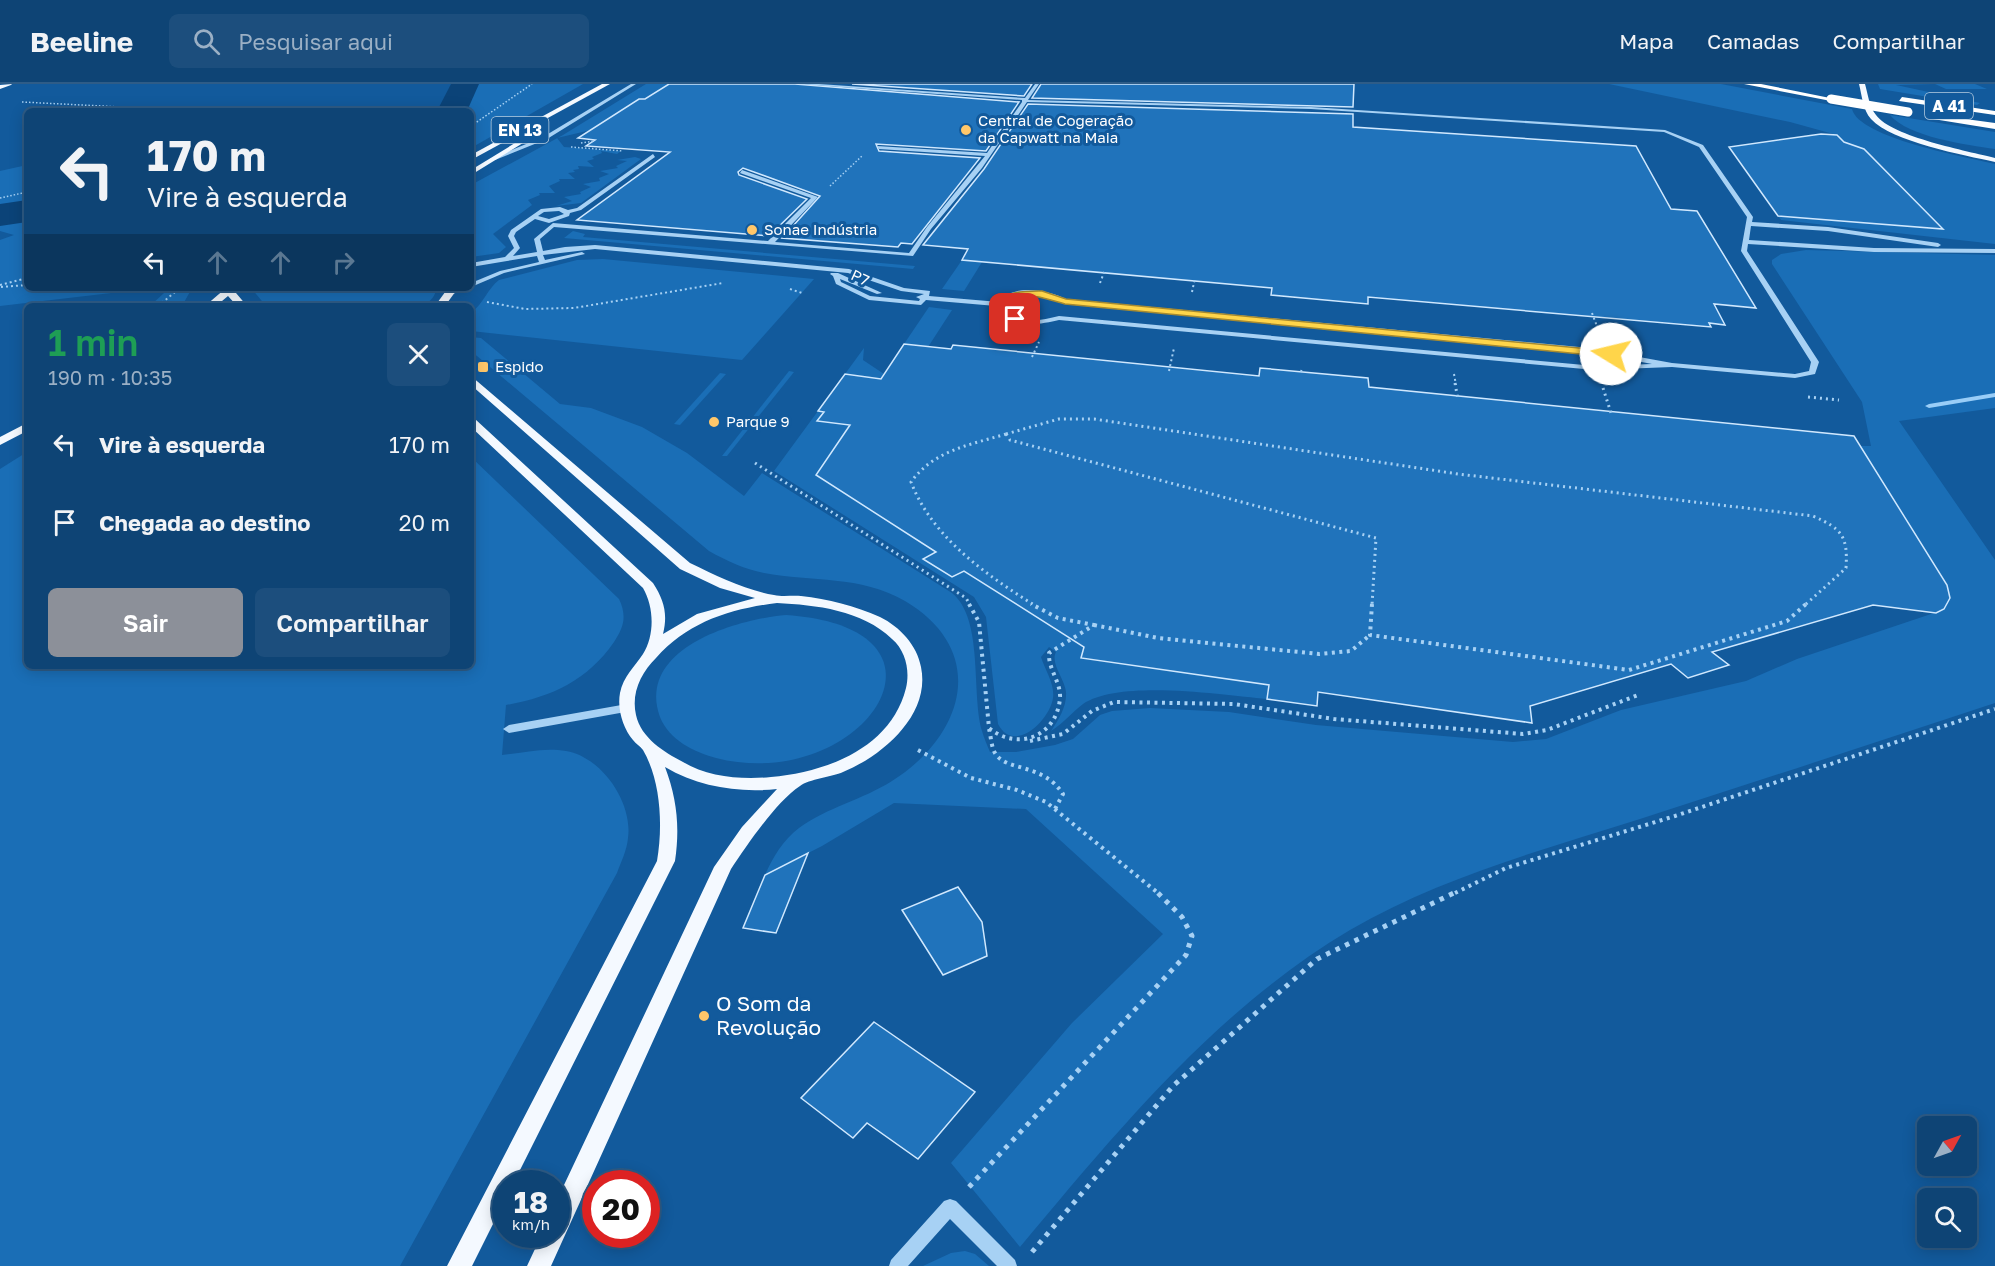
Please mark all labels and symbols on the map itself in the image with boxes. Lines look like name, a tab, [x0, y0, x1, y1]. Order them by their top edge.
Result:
road number: A 41	[1925, 93, 1973, 119]
place label: Central de Cogeração da Capwatt na Maia	[978, 111, 1133, 146]
road number: EN 13	[492, 117, 548, 143]
marker: Central de Cogeração da Capwatt na Maia	[959, 123, 973, 137]
place label: Sonae Indústria	[764, 220, 877, 238]
marker: Sonae Indústria	[745, 223, 759, 237]
street label: P7	[849, 265, 872, 289]
pin	[989, 293, 1040, 344]
position arrow	[1579, 322, 1643, 386]
place label: Espido	[495, 357, 544, 375]
marker: Espido	[476, 360, 490, 374]
place label: Parque 9	[726, 412, 790, 430]
marker: Parque 9	[707, 415, 721, 429]
place label: O Som da Revolução	[716, 990, 821, 1040]
marker: O Som da Revolução	[697, 1009, 711, 1023]
north arrow	[1917, 1116, 1977, 1176]
speed limit sign: 20	[582, 1170, 660, 1248]

